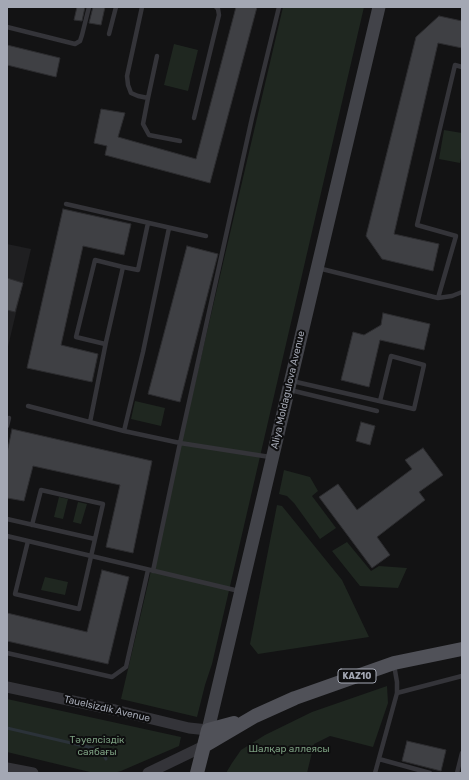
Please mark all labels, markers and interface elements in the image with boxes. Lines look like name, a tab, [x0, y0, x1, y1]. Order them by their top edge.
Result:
street label: Aliya Moldagulova Avenue	[269, 330, 307, 450]
road number: KAZ10	[338, 669, 376, 683]
street label: Tauelsizdik Avenue	[63, 693, 151, 725]
park label: Тәуелсіздік саябағы	[70, 734, 124, 758]
park label: Шалқар аллеясы	[248, 743, 330, 755]

